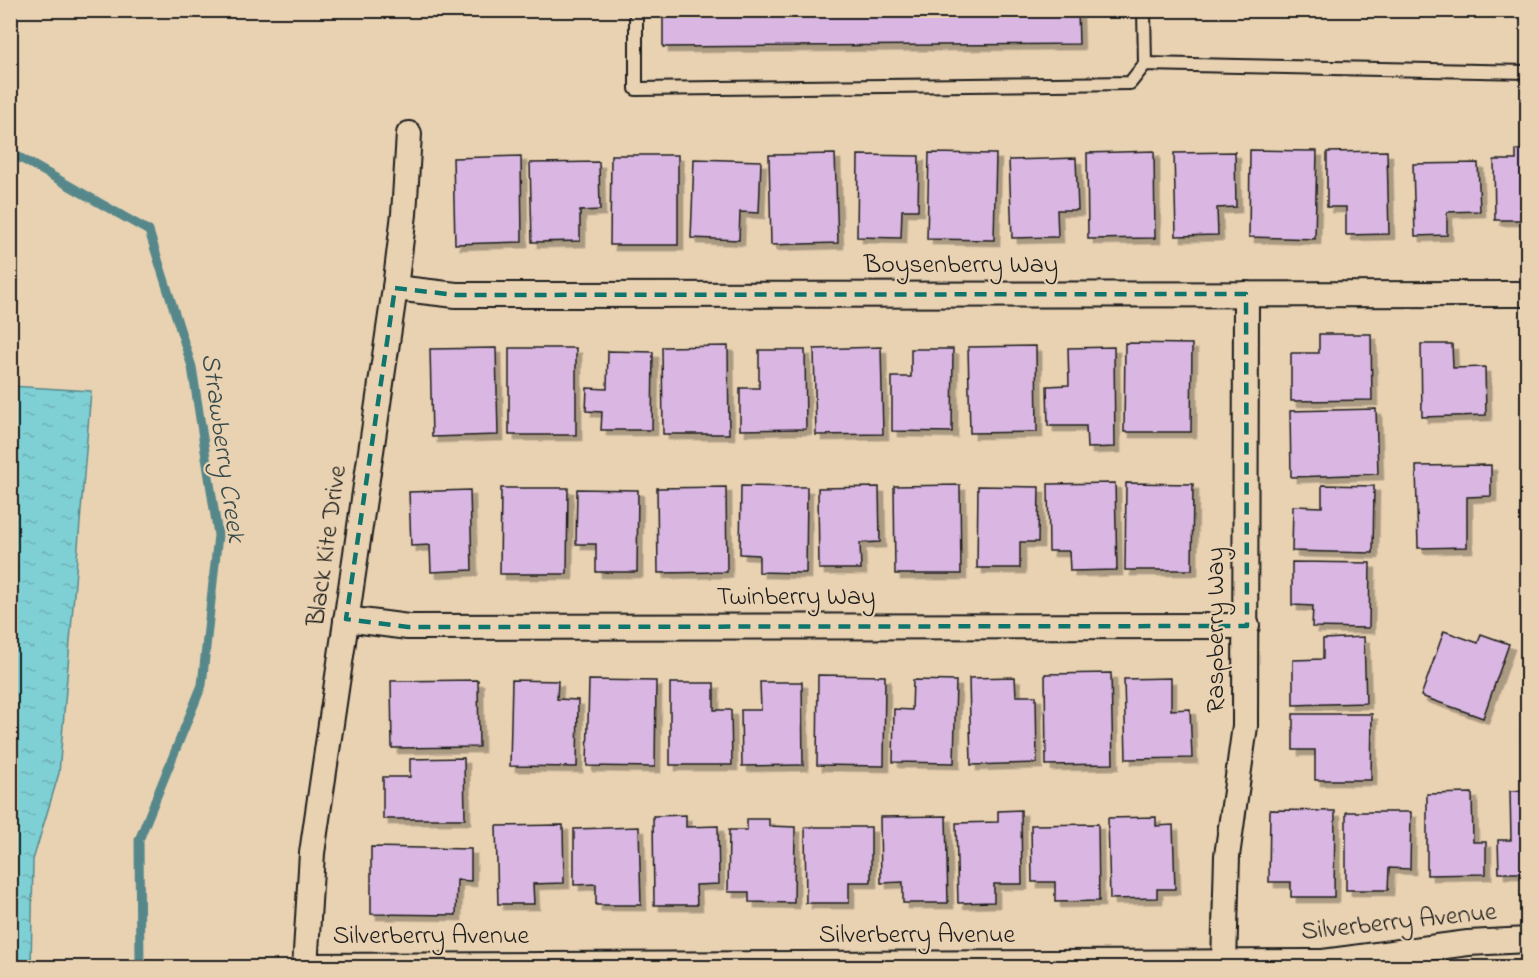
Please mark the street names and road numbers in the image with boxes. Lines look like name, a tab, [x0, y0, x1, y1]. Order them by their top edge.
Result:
street label: Boysenberry Way	[863, 247, 1058, 285]
street label: Black Kite Drive	[298, 463, 358, 630]
street label: Raspberry Way	[1198, 547, 1236, 713]
street label: Twinberry Way	[717, 579, 876, 617]
street label: Silverberry Avenue	[1299, 894, 1499, 952]
street label: Silverberry Avenue	[819, 917, 1016, 955]
street label: Silverberry Avenue	[333, 918, 530, 956]

